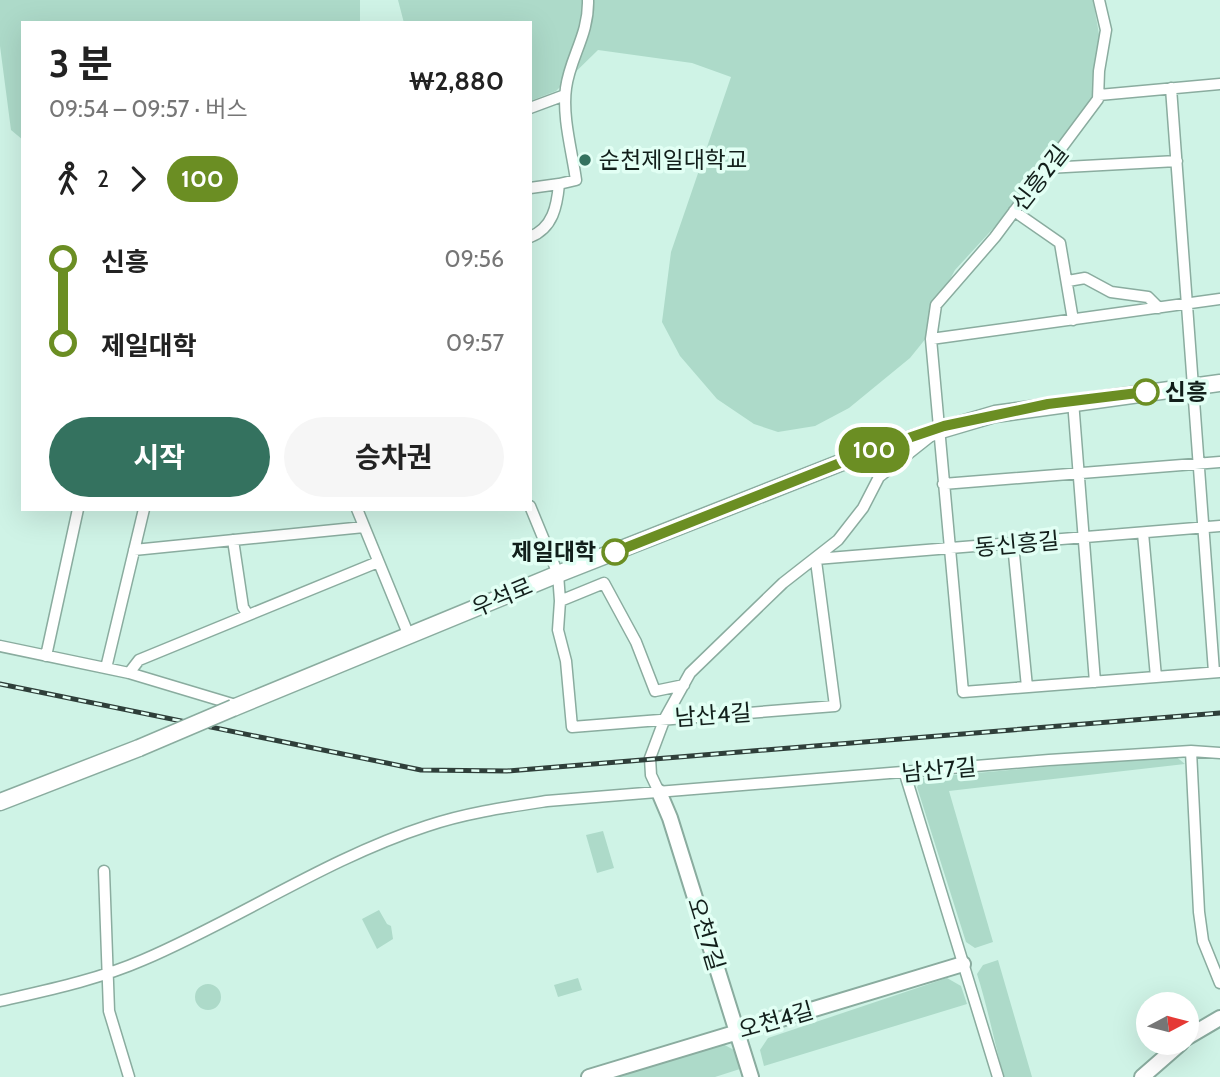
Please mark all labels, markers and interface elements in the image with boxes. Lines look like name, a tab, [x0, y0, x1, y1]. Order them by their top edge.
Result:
text: 3 분	[49, 40, 113, 87]
text: ₩2,880	[409, 65, 504, 97]
text: 09:54 – 09:57 · 버스	[49, 95, 248, 123]
street label: 신흥2길	[1006, 140, 1074, 216]
place label: 순천제일대학교	[599, 146, 747, 174]
marker: 순천제일대학교	[577, 152, 593, 168]
icon: walk	[49, 160, 87, 198]
icon: forward	[119, 160, 157, 198]
text: 100	[181, 164, 224, 193]
text: 2	[97, 165, 109, 193]
text: 09:56	[445, 245, 504, 273]
text: 신흥	[101, 246, 149, 278]
text: 09:57	[446, 329, 504, 357]
text: 제일대학	[101, 330, 197, 362]
place label: 신흥	[1165, 378, 1207, 406]
marker: 신흥	[1133, 379, 1159, 405]
button: 시작	[49, 417, 270, 497]
button: 승차권	[284, 417, 504, 497]
line badge: 100	[834, 427, 914, 473]
text: 100	[853, 435, 895, 464]
street label: 동신흥길	[974, 526, 1060, 562]
place label: 제일대학	[511, 538, 596, 566]
marker: 제일대학	[602, 539, 628, 565]
street label: 우석로	[467, 572, 537, 622]
street label: 남산4길	[674, 698, 752, 732]
street label: 남산7길	[900, 753, 978, 787]
street label: 오천7길	[682, 894, 730, 974]
north arrow	[1136, 992, 1199, 1055]
map controls	[1136, 992, 1199, 1055]
street label: 오천4길	[735, 996, 817, 1044]

